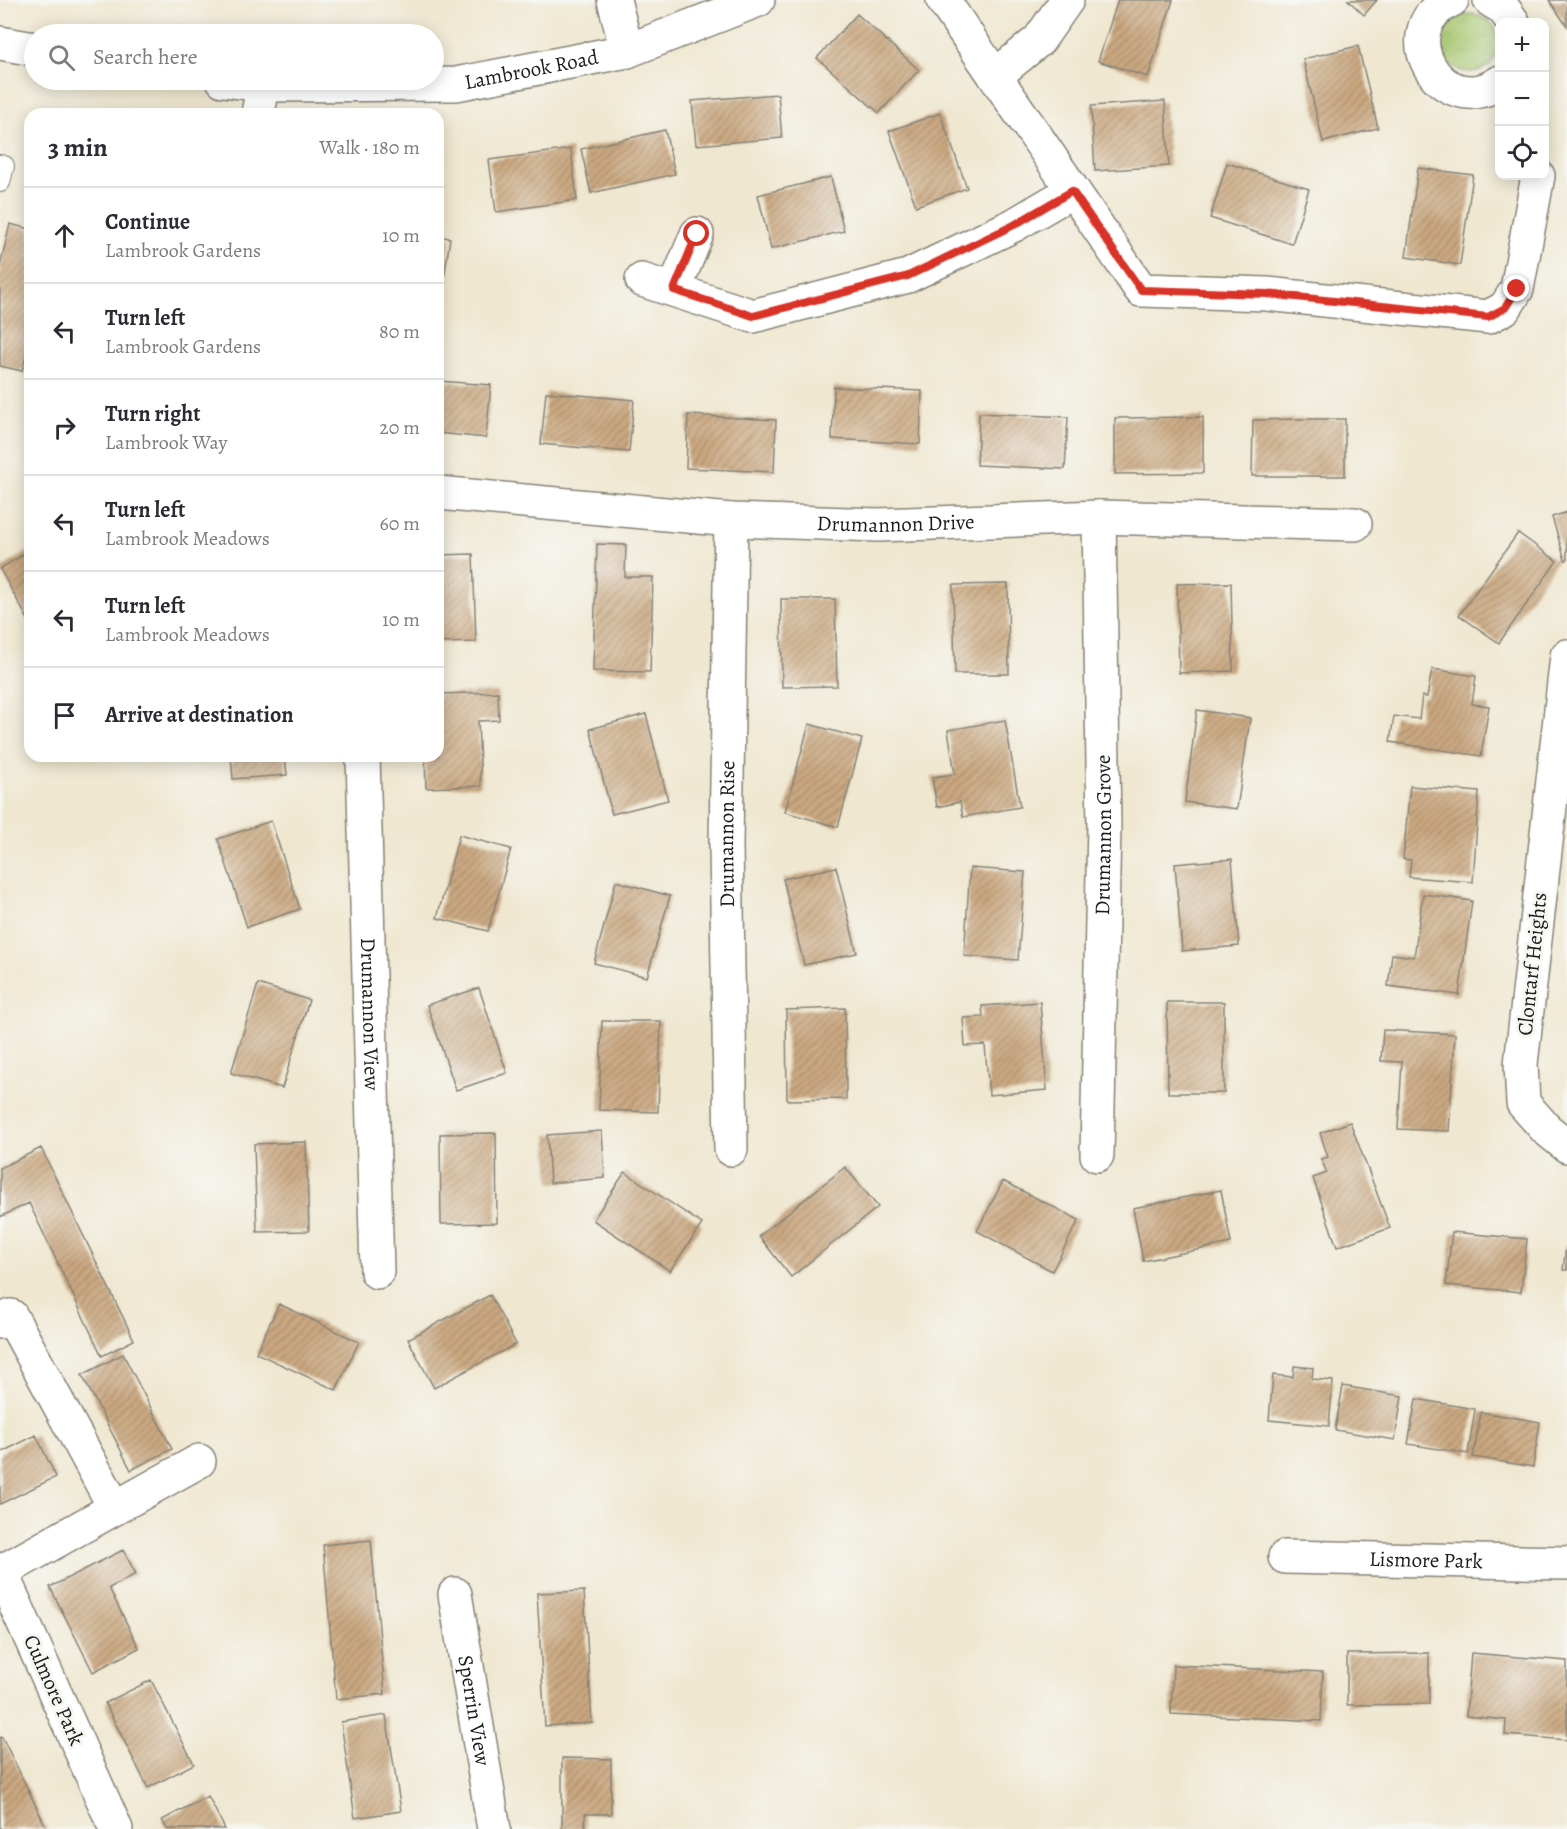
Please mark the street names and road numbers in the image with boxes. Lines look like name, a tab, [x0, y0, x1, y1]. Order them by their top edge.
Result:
street label: Lambrook Road	[462, 43, 601, 96]
street label: Drumannon Drive	[816, 508, 975, 539]
street label: Drumannon Grove	[1088, 755, 1118, 916]
street label: Drumannon Rise	[712, 760, 741, 908]
street label: Clontarf Heights	[1511, 891, 1553, 1037]
street label: Drumannon View	[354, 937, 386, 1091]
street label: Lismore Park	[1369, 1545, 1484, 1575]
street label: Culmore Park	[17, 1630, 91, 1750]
street label: Sperrin View	[451, 1653, 497, 1768]

